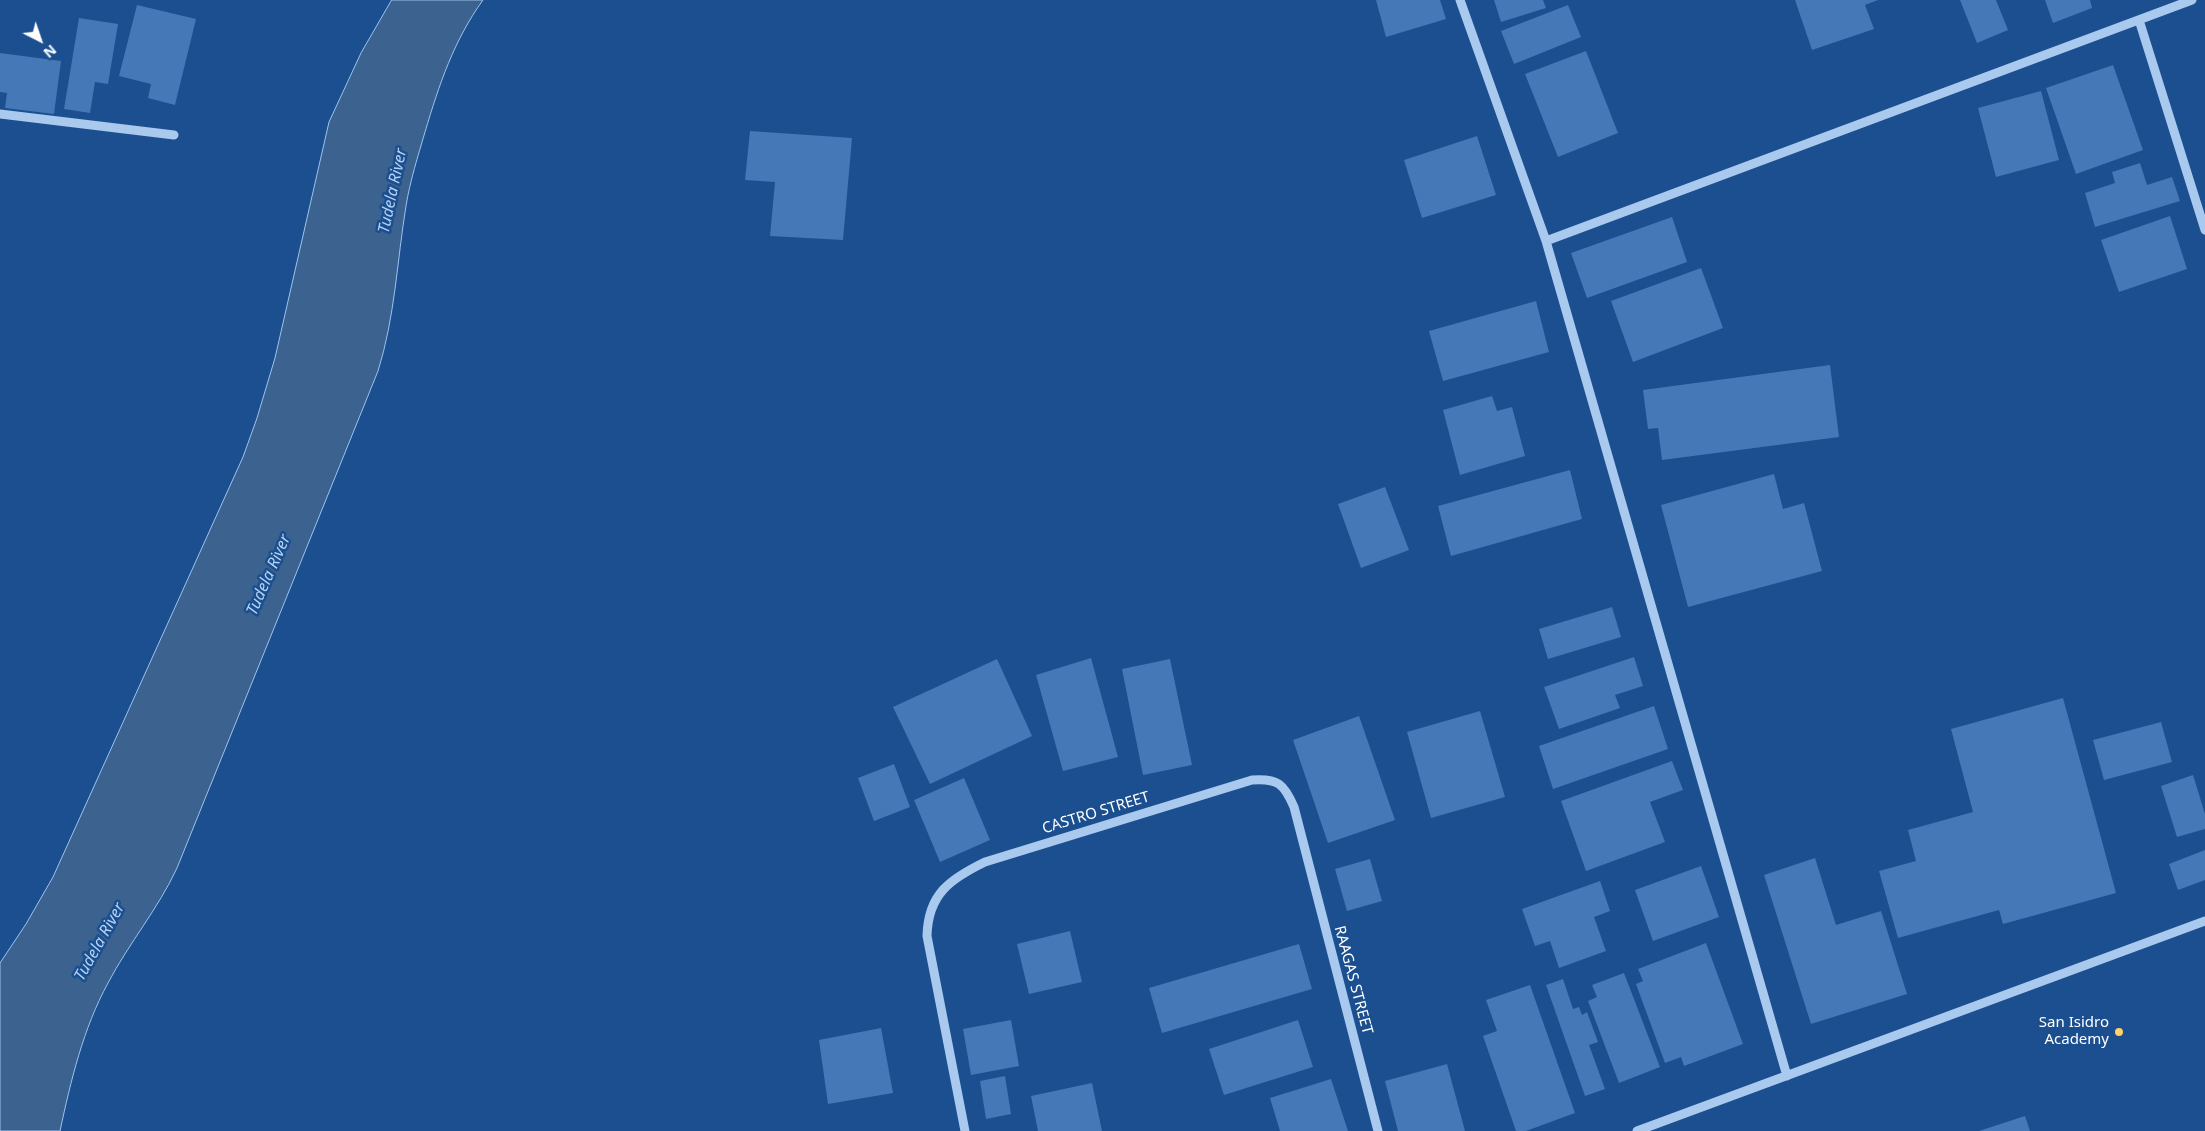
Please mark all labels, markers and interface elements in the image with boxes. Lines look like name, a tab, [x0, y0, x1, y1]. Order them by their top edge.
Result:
north arrow	[15, 15, 65, 65]
text: N	[40, 41, 61, 63]
water label: Tudela River	[375, 147, 411, 235]
water label: Tudela River	[243, 532, 295, 618]
street label: CASTRO STREET	[1040, 788, 1152, 838]
water label: Tudela River	[71, 900, 129, 984]
street label: RAAGAS STREET	[1330, 924, 1376, 1036]
place label: San Isidro Academy	[2039, 1014, 2109, 1049]
marker: San Isidro Academy	[2113, 1026, 2125, 1038]

